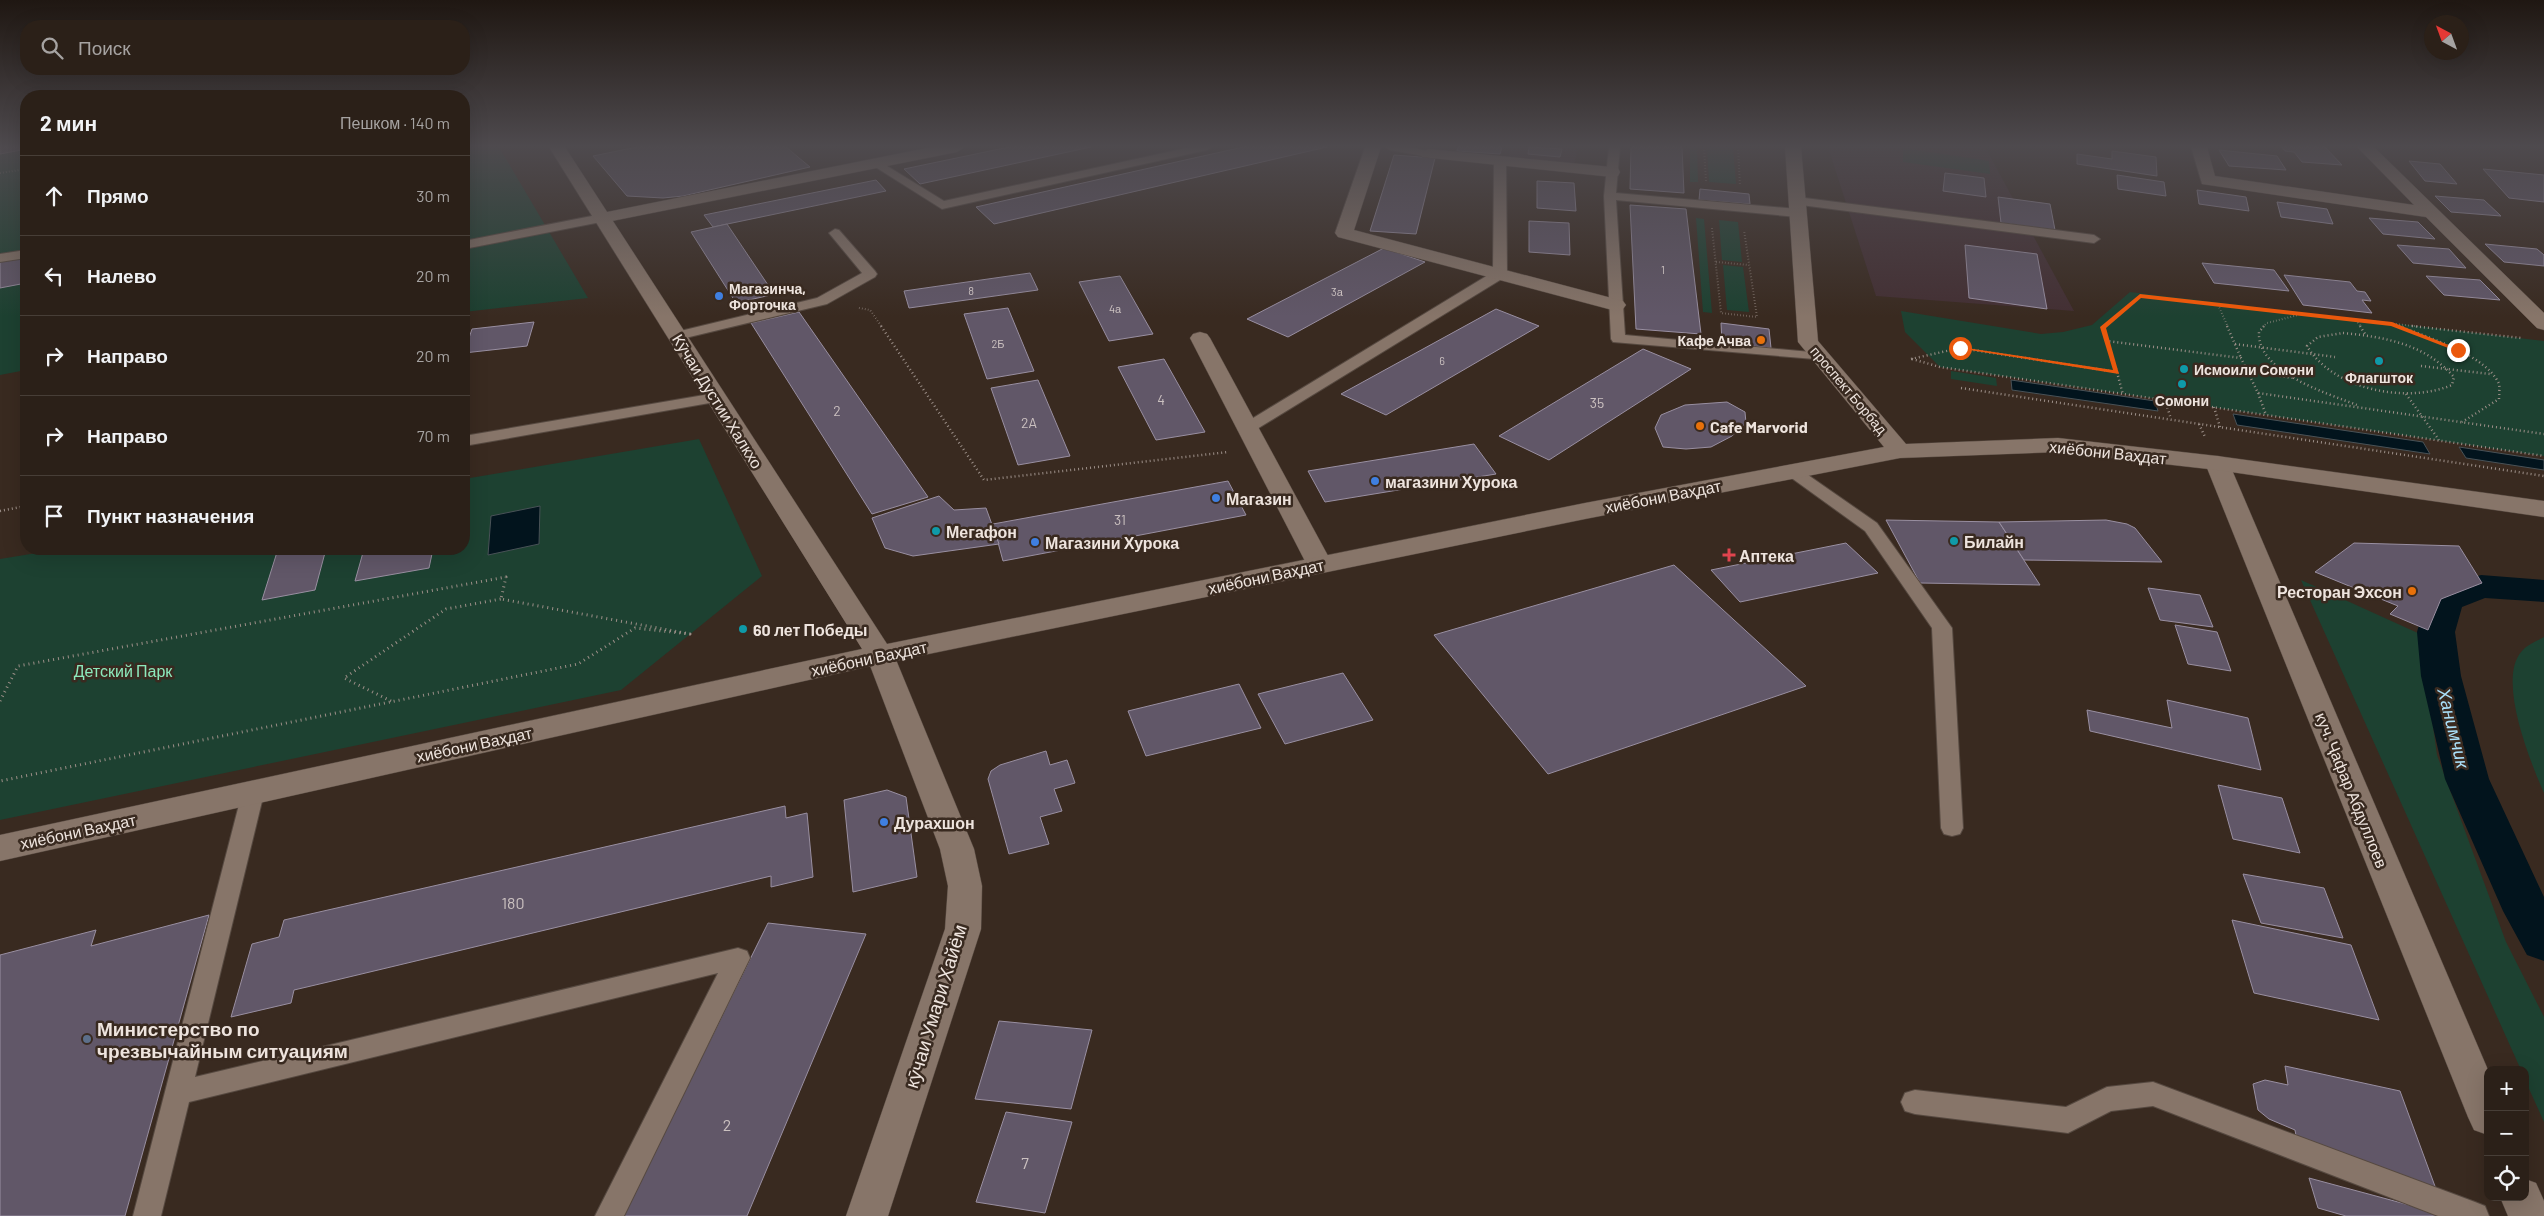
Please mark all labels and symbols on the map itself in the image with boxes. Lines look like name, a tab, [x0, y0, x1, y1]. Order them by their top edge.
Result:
north arrow	[2424, 15, 2469, 60]
house number: 1	[1661, 263, 1665, 276]
place label: Магазинча, Форточка	[729, 280, 806, 313]
house number: 8	[968, 284, 974, 297]
house number: 3а	[1331, 285, 1344, 298]
marker: Магазинча, Форточка	[713, 290, 725, 302]
house number: 4а	[1109, 302, 1122, 315]
street label: Кӯчаи Дустии Халкхо	[669, 330, 767, 472]
place label: Кафе Ачва	[1677, 332, 1751, 349]
marker: Кафе Ачва	[1755, 334, 1767, 346]
house number: 2Б	[991, 337, 1005, 350]
route start	[1949, 337, 1972, 360]
route end	[2447, 339, 2470, 362]
street label: проспект Борбад	[1807, 343, 1891, 437]
house number: 6	[1439, 354, 1445, 367]
marker: Флагшток	[2373, 355, 2385, 367]
place label: Исмоили Сомони	[2194, 361, 2314, 378]
marker: Исмоили Сомони	[2178, 363, 2190, 375]
place label: Флагшток	[2345, 369, 2414, 386]
marker: Сомони	[2176, 378, 2188, 390]
house number: 4	[1157, 391, 1165, 408]
place label: Сомони	[2155, 392, 2209, 409]
house number: 35	[1590, 394, 1604, 411]
house number: 2	[833, 402, 841, 419]
house number: 2A	[1021, 414, 1037, 431]
place label: Cafe Marvorid	[1710, 417, 1808, 436]
marker: Cafe Marvorid	[1694, 420, 1706, 432]
street label: хиёбони Ваҳдат	[2049, 436, 2168, 468]
place label: магазини Хурока	[1385, 472, 1517, 491]
marker: магазини Хурока	[1369, 475, 1381, 487]
street label: хиёбони Ваҳдат	[1603, 475, 1723, 517]
place label: Магазин	[1226, 489, 1292, 508]
marker: Магазин	[1210, 492, 1222, 504]
house number: 31	[1114, 511, 1126, 528]
place label: Мегафон	[946, 522, 1017, 541]
marker: Мегафон	[930, 525, 942, 537]
place label: Билайн	[1964, 532, 2024, 551]
place label: Магазини Хурока	[1045, 533, 1179, 552]
marker: Билайн	[1948, 535, 1960, 547]
marker: Магазини Хурока	[1029, 536, 1041, 548]
place label: Аптека	[1739, 546, 1794, 565]
marker: Аптека	[1723, 549, 1735, 561]
street label: хиёбони Ваҳдат	[1206, 554, 1326, 598]
place label: Ресторан Эхсон	[2277, 582, 2402, 601]
marker: Ресторан Эхсон	[2406, 585, 2418, 597]
place label: 60 лет Победы	[753, 620, 867, 639]
marker: 60 лет Победы	[737, 623, 749, 635]
street label: хиёбони Ваҳдат	[809, 636, 929, 680]
park label: Детский Парк	[74, 661, 173, 680]
water label: Ханимчик	[2433, 685, 2475, 772]
street label: куч. Ҷафар Абдуллоев	[2312, 709, 2392, 871]
street label: хиёбони Ваҳдат	[414, 722, 534, 766]
street label: хиёбони Ваҳдат	[18, 809, 138, 853]
place label: Дурахшон	[894, 813, 975, 832]
marker: Дурахшон	[878, 816, 890, 828]
house number: 180	[502, 893, 524, 912]
street label: кӯчаи Умари Хайём	[899, 921, 971, 1091]
place label: Министерство по чрезвычайным ситуациям	[97, 1017, 348, 1062]
marker: Министерство по чрезвычайным ситуациям	[81, 1033, 93, 1045]
house number: 2	[723, 1115, 731, 1134]
house number: 7	[1021, 1153, 1029, 1172]

